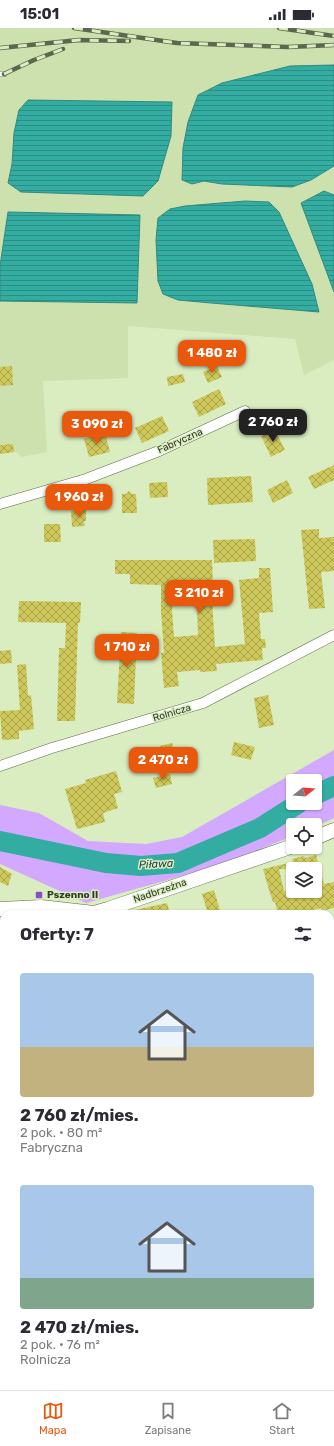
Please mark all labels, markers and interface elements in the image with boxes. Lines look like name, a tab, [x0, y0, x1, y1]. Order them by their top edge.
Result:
text: 15:01	[20, 5, 59, 23]
pin: 1 480 zł	[171, 340, 253, 374]
text: 1 480 zł	[187, 345, 237, 360]
pin: 2 760 zł	[232, 409, 314, 443]
pin: 3 090 zł	[56, 411, 138, 445]
text: 2 760 zł	[248, 414, 298, 429]
text: 3 090 zł	[71, 416, 123, 431]
street label: Fabryczna	[155, 426, 205, 456]
pin: 1 960 zł	[38, 484, 120, 518]
text: 1 960 zł	[54, 489, 104, 504]
pin: 3 210 zł	[158, 580, 240, 614]
text: 3 210 zł	[174, 585, 224, 600]
pin: 1 710 zł	[86, 634, 168, 668]
text: 1 710 zł	[104, 639, 150, 654]
street label: Rolnicza	[151, 702, 193, 724]
pin: 2 470 zł	[122, 747, 204, 781]
text: 2 470 zł	[138, 752, 188, 767]
north arrow	[286, 774, 322, 810]
map controls	[286, 774, 322, 898]
button: locate	[286, 818, 322, 854]
water label: Piława	[138, 857, 174, 871]
button: layers	[286, 862, 322, 898]
street label: Nadbrzeżna	[132, 876, 188, 906]
place label: Pszenno II	[47, 889, 98, 901]
marker: Pszenno II	[34, 890, 44, 900]
icon: filters	[292, 923, 314, 945]
text: Oferty: 7	[20, 924, 94, 944]
icon: home	[131, 999, 203, 1071]
text: 2 760 zł/mies.	[20, 1105, 139, 1125]
text: 2 pok. · 80 m²	[20, 1125, 102, 1140]
text: Fabryczna	[20, 1140, 83, 1155]
icon: home	[131, 1211, 203, 1283]
text: 2 470 zł/mies.	[20, 1317, 139, 1337]
text: 2 pok. · 76 m²	[20, 1337, 100, 1352]
text: Rolnicza	[20, 1352, 71, 1367]
tab: Mapa	[39, 1400, 67, 1437]
tab: Zapisane	[145, 1400, 191, 1437]
tab: Start	[269, 1400, 295, 1437]

